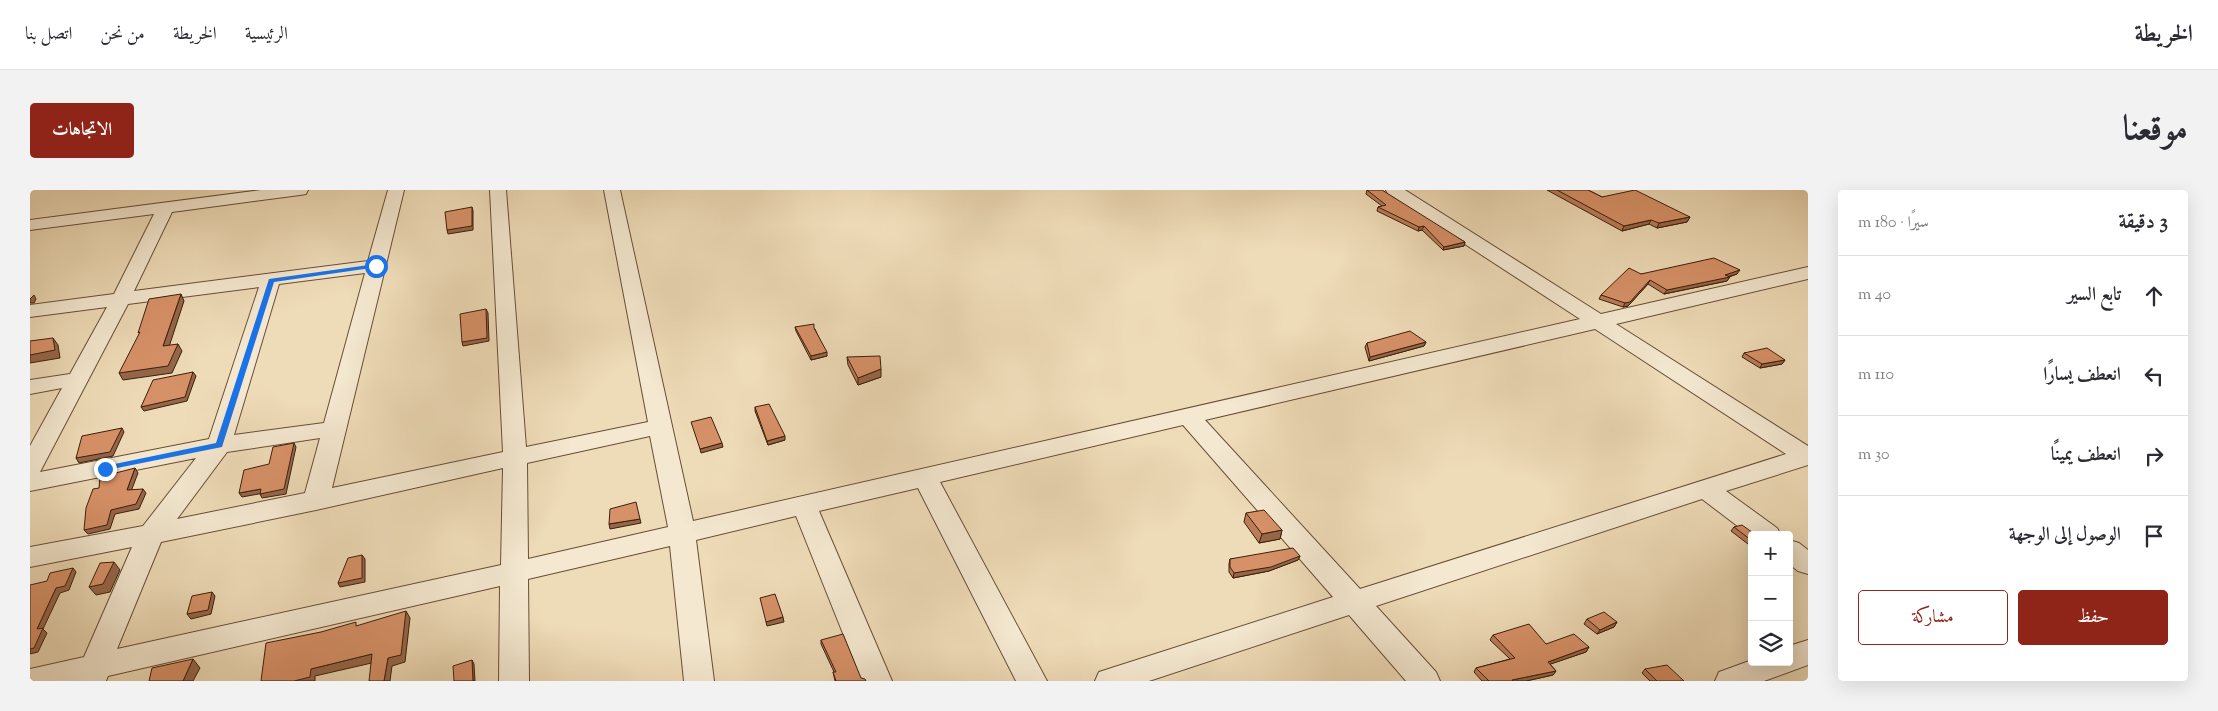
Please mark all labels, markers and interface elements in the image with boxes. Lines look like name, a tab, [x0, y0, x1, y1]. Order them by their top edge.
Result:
text: الخريطة	[2135, 18, 2193, 52]
text: اتصل بنا	[25, 22, 72, 48]
text: من نحن	[100, 22, 145, 48]
text: الخريطة	[173, 22, 217, 48]
text: الرئيسية	[245, 22, 288, 48]
button: الاتجاهات	[30, 103, 134, 158]
text: موقعنا	[2123, 105, 2188, 156]
text: 3 دقيقة	[2118, 208, 2168, 238]
text: سيرًا · 180 m	[1858, 212, 1929, 235]
route start	[365, 255, 388, 278]
text: تابع السير	[2067, 282, 2121, 309]
icon: ahead	[2140, 282, 2168, 310]
text: 40 m	[1858, 284, 1891, 307]
text: انعطف يسارًا	[2043, 362, 2121, 389]
icon: left	[2140, 362, 2168, 390]
text: 110 m	[1858, 364, 1894, 387]
text: انعطف يمينًا	[2051, 442, 2121, 469]
icon: right	[2140, 442, 2168, 470]
text: 30 m	[1858, 444, 1889, 467]
route end	[94, 458, 117, 481]
text: الوصول إلى الوجهة	[2009, 522, 2121, 549]
icon: arrive	[2140, 522, 2168, 550]
map controls	[1748, 531, 1793, 666]
button: +	[1748, 531, 1793, 576]
button: −	[1748, 576, 1793, 621]
button: مشاركة	[1858, 590, 2008, 645]
button: حفظ	[2018, 590, 2168, 645]
button: layers	[1748, 621, 1793, 666]

